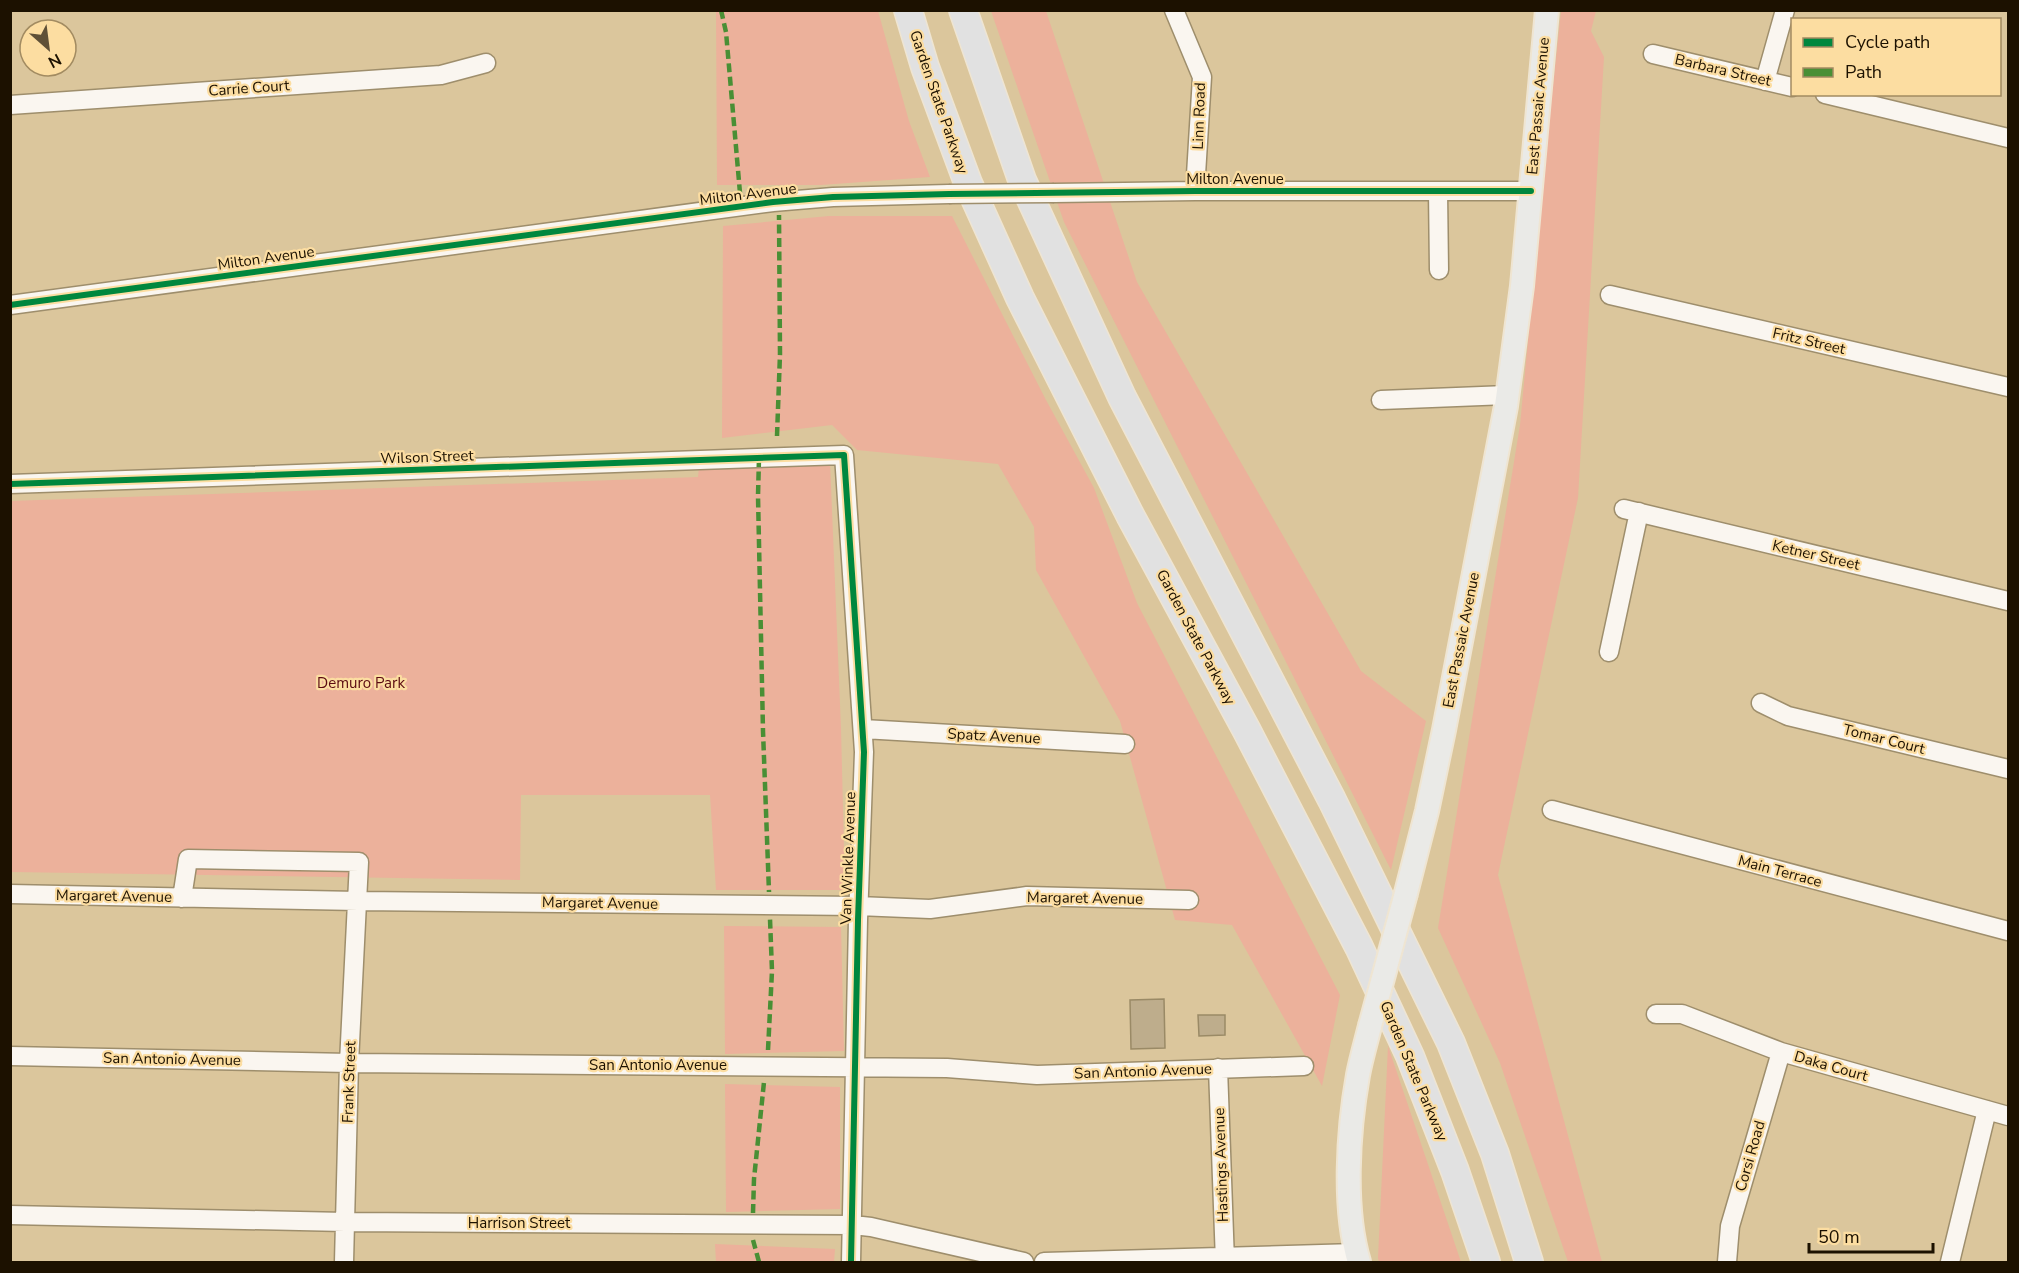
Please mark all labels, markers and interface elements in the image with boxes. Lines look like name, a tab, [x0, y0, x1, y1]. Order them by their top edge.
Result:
north arrow	[18, 18, 78, 78]
legend	[1791, 18, 2001, 96]
street label: Garden State Parkway	[905, 28, 973, 177]
text: Cycle path	[1845, 30, 1930, 54]
street label: East Passaic Avenue	[1522, 37, 1554, 175]
text: N	[44, 48, 65, 73]
street label: Barbara Street	[1673, 49, 1774, 91]
text: Path	[1845, 60, 1882, 84]
street label: Carrie Court	[208, 75, 291, 101]
street label: Linn Road	[1188, 82, 1210, 150]
street label: Milton Avenue	[1186, 169, 1284, 189]
street label: Milton Avenue	[698, 178, 798, 210]
street label: Milton Avenue	[216, 241, 316, 275]
street label: Fritz Street	[1771, 323, 1848, 359]
street label: Wilson Street	[380, 445, 475, 469]
street label: Ketner Street	[1770, 535, 1862, 575]
street label: Garden State Parkway	[1152, 566, 1240, 708]
street label: East Passaic Avenue	[1438, 571, 1484, 709]
park label: Demuro Park	[317, 673, 405, 693]
street label: Tomar Court	[1841, 719, 1928, 759]
street label: Spatz Avenue	[947, 724, 1041, 748]
street label: Van Winkle Avenue	[836, 791, 860, 926]
street label: Main Terrace	[1736, 850, 1824, 892]
street label: Margaret Avenue	[56, 885, 172, 907]
street label: Margaret Avenue	[1027, 887, 1143, 909]
street label: Margaret Avenue	[542, 892, 658, 914]
street label: Garden State Parkway	[1375, 998, 1453, 1144]
street label: Frank Street	[338, 1040, 360, 1123]
street label: Daka Court	[1792, 1046, 1871, 1086]
street label: San Antonio Avenue	[103, 1048, 241, 1070]
street label: San Antonio Avenue	[589, 1055, 727, 1075]
street label: San Antonio Avenue	[1074, 1059, 1212, 1083]
street label: Hastings Avenue	[1209, 1107, 1233, 1223]
street label: Corsi Road	[1730, 1118, 1770, 1194]
street label: Harrison Street	[468, 1213, 571, 1233]
scale bar	[1809, 1216, 1934, 1254]
text: 50 m	[1818, 1225, 1860, 1249]

